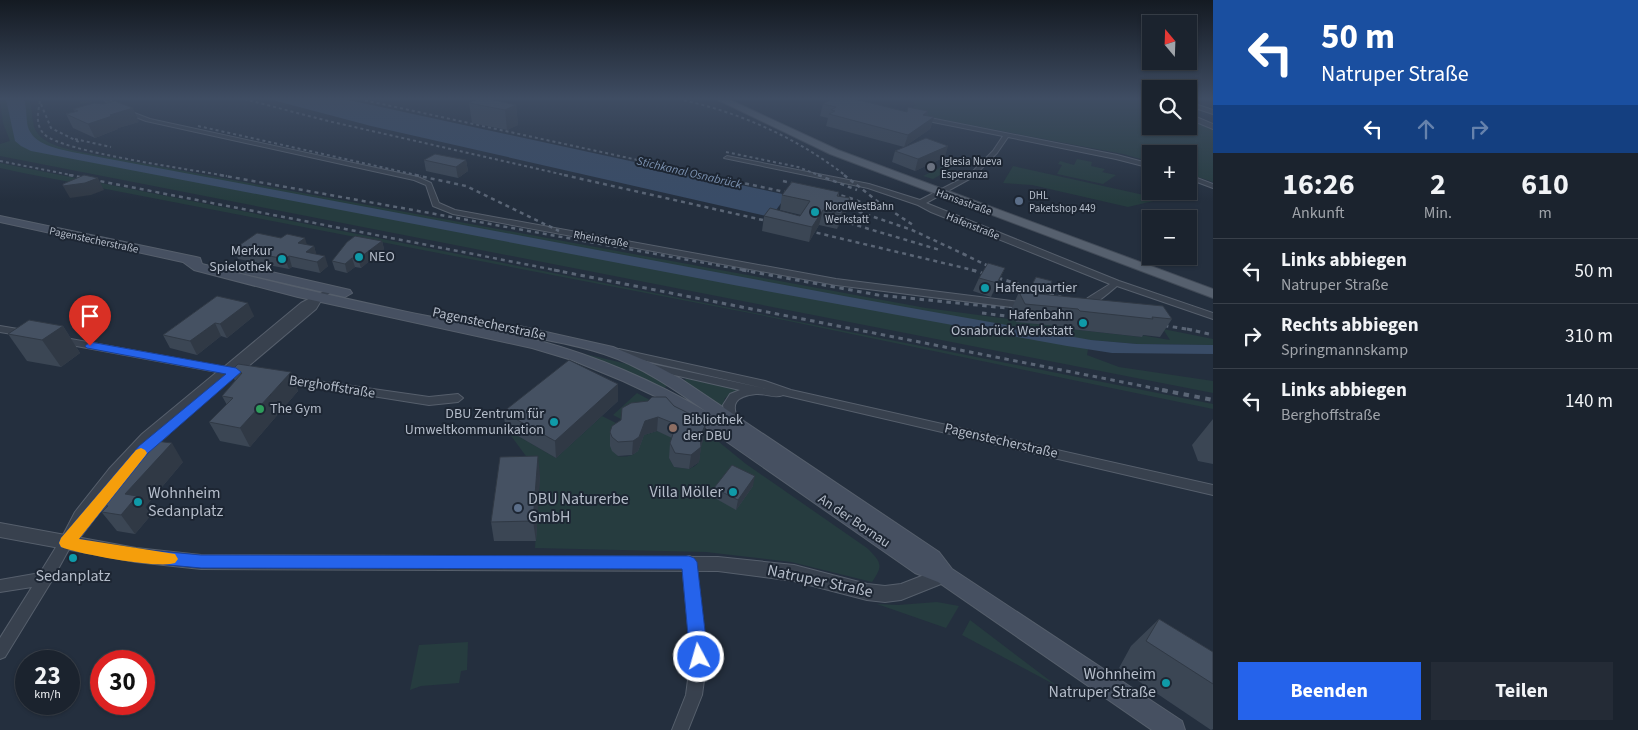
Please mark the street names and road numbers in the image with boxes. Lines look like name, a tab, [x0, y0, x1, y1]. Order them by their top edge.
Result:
street label: Hansastraße	[934, 185, 994, 219]
street label: Hafenstraße	[944, 209, 1002, 244]
street label: Pagenstecherstraße	[48, 223, 141, 257]
street label: Rheinstraße	[572, 227, 630, 251]
street label: Pagenstecherstraße	[430, 302, 548, 346]
street label: Berghoffstraße	[287, 370, 377, 404]
street label: Pagenstecherstraße	[942, 418, 1060, 464]
street label: An der Bornau	[814, 489, 894, 553]
street label: Natruper Straße	[765, 559, 875, 603]

